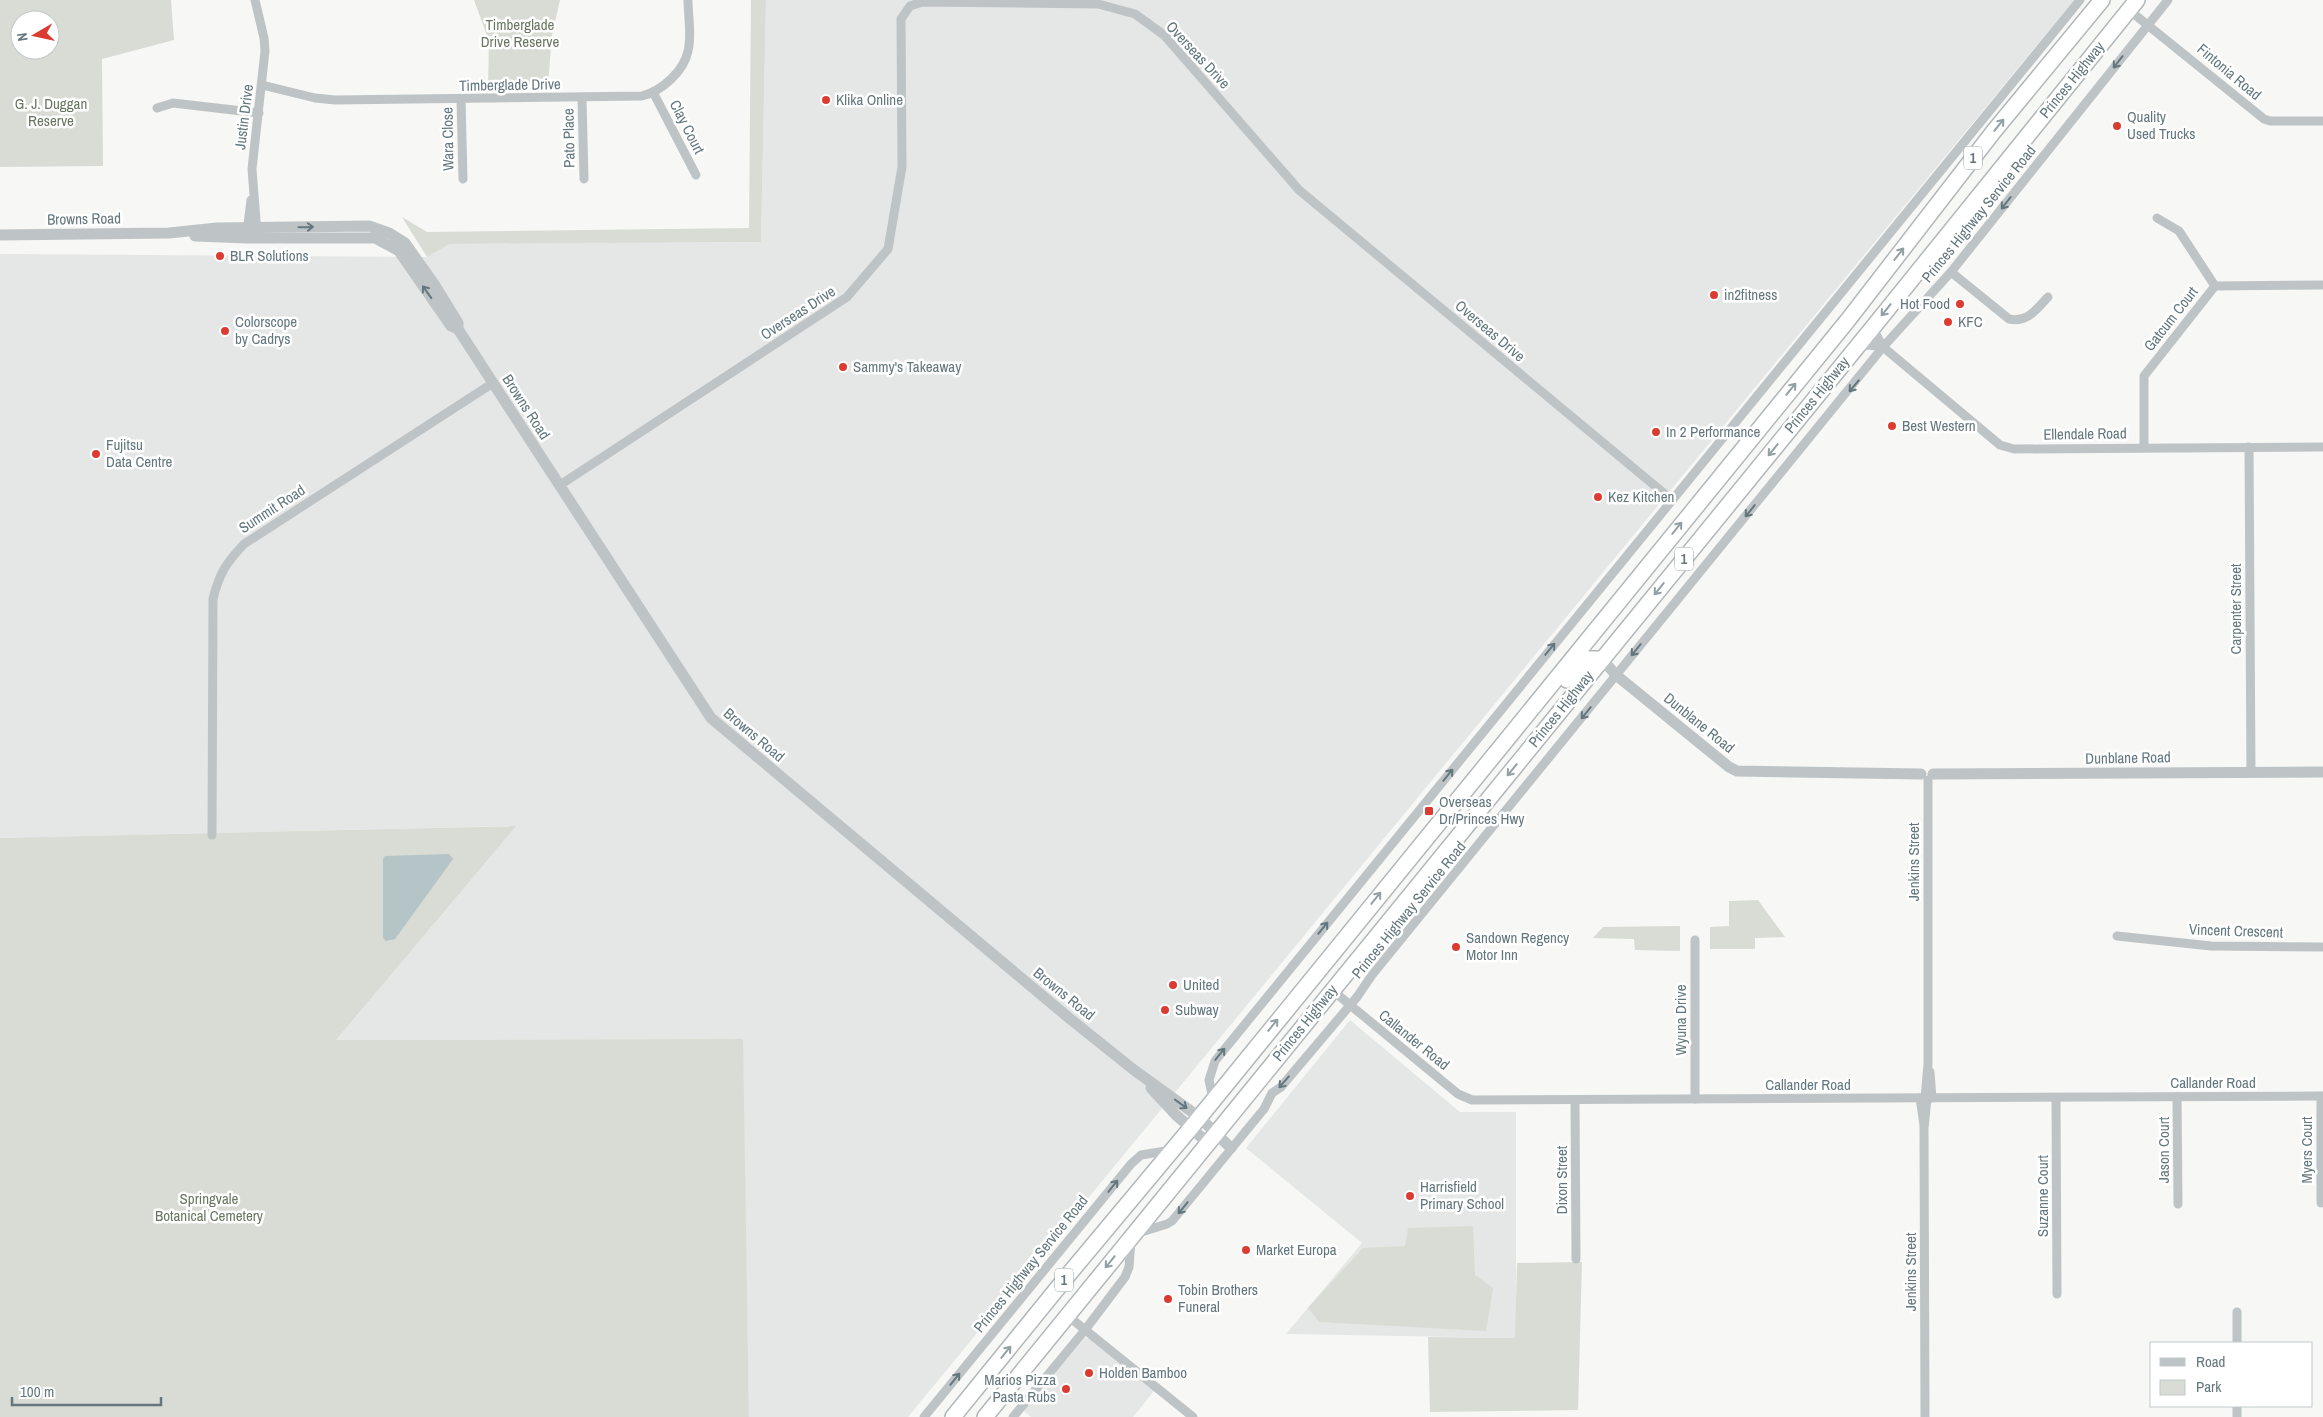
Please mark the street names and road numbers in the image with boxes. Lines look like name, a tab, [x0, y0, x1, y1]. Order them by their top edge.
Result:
street label: Overseas Drive	[1162, 16, 1235, 93]
street label: Princes Highway	[2034, 36, 2110, 122]
street label: Fintonia Road	[2193, 39, 2266, 105]
street label: Timberglade Drive	[459, 73, 561, 96]
street label: Justin Drive	[229, 83, 258, 151]
street label: Clay Court	[665, 96, 710, 158]
street label: Wara Close	[436, 107, 459, 171]
street label: Pato Place	[557, 108, 580, 168]
street label: Princes Highway Service Road	[1917, 141, 2041, 287]
road number: 1	[1964, 146, 1982, 170]
street label: Browns Road	[47, 207, 121, 230]
street label: Overseas Drive	[756, 280, 839, 345]
street label: Gatcum Court	[2139, 282, 2203, 355]
street label: Overseas Drive	[1451, 295, 1530, 366]
street label: Princes Highway	[1779, 351, 1855, 437]
street label: Browns Road	[498, 370, 555, 443]
street label: Ellendale Road	[2043, 422, 2127, 445]
street label: Summit Road	[234, 479, 309, 538]
road number: 1	[1675, 548, 1693, 570]
street label: Carpenter Street	[2225, 563, 2246, 654]
street label: Princes Highway	[1523, 665, 1599, 751]
street label: Dunblane Road	[1659, 688, 1739, 758]
street label: Browns Road	[719, 703, 789, 766]
street label: Dunblane Road	[2085, 746, 2171, 769]
street label: Jenkins Street	[1903, 822, 1924, 901]
street label: Princes Highway Service Road	[1347, 837, 1471, 983]
street label: Vincent Crescent	[2189, 918, 2284, 943]
street label: Browns Road	[1029, 962, 1100, 1025]
street label: Princes Highway	[1267, 979, 1343, 1065]
street label: Wyuna Drive	[1670, 984, 1691, 1055]
street label: Callander Road	[1374, 1005, 1454, 1075]
street label: Callander Road	[2170, 1072, 2256, 1093]
street label: Callander Road	[1765, 1074, 1851, 1095]
street label: Jason Court	[2153, 1116, 2174, 1183]
street label: Myers Court	[2296, 1116, 2317, 1183]
street label: Dixon Street	[1551, 1145, 1572, 1214]
street label: Suzanne Court	[2032, 1154, 2053, 1237]
street label: Princes Highway Service Road	[969, 1191, 1093, 1337]
street label: Jenkins Street	[1900, 1232, 1921, 1311]
road number: 1	[1055, 1268, 1073, 1292]

